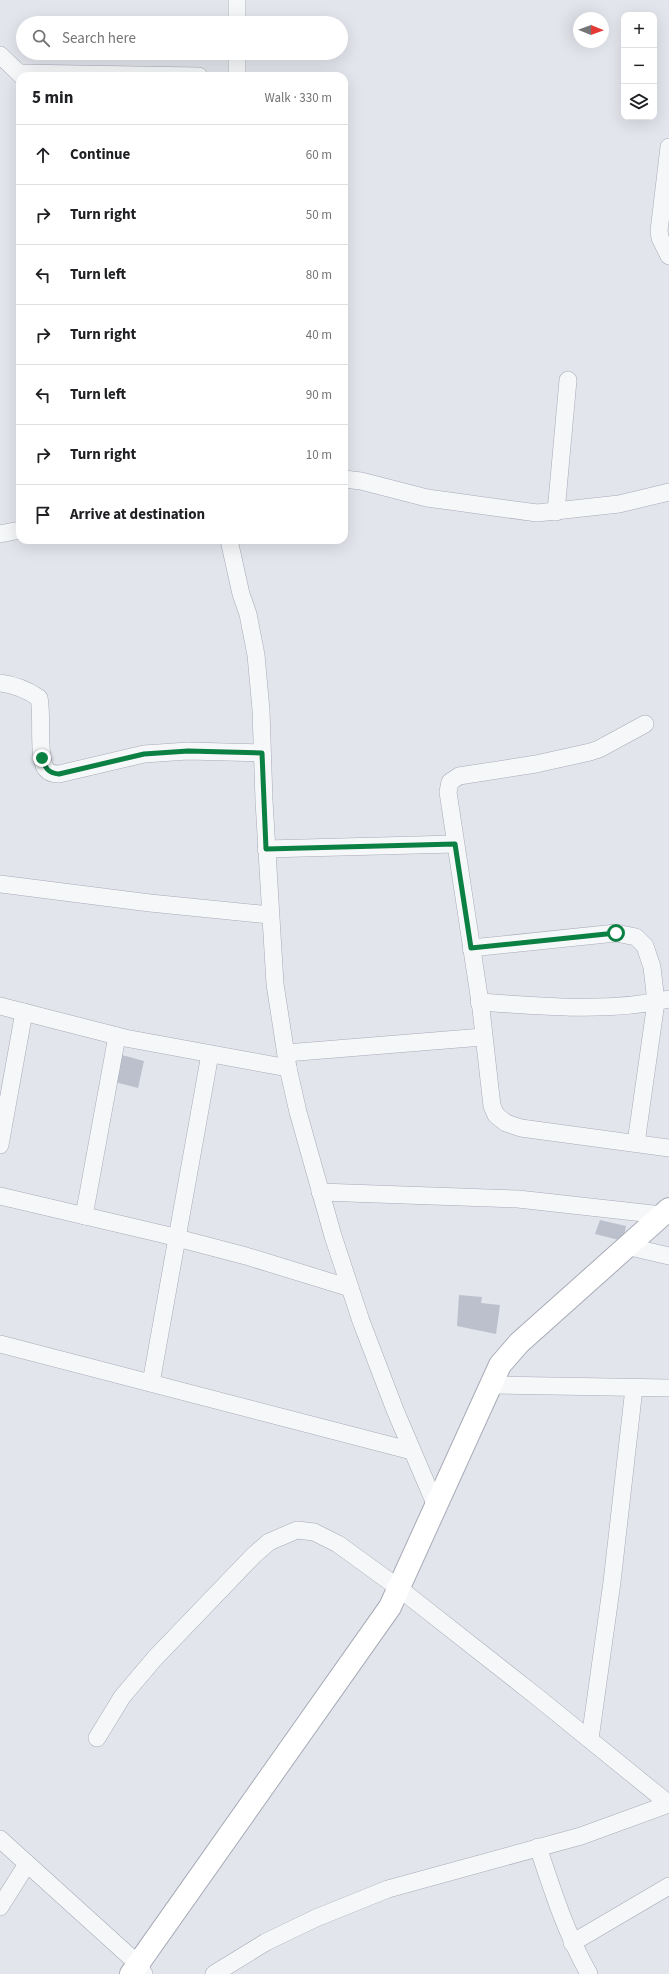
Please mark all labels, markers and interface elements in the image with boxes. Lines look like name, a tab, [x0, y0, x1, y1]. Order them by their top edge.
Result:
north arrow	[573, 12, 609, 48]
map controls	[621, 12, 657, 120]
button: +	[621, 12, 657, 48]
search box	[16, 16, 348, 60]
icon: search	[30, 27, 52, 49]
text: Search here	[62, 28, 136, 49]
button: −	[621, 48, 657, 84]
button: layers	[621, 84, 657, 120]
text: 5 min	[32, 86, 73, 110]
text: Walk · 330 m	[264, 89, 332, 107]
icon: ahead	[32, 144, 54, 166]
text: Continue	[70, 144, 130, 165]
text: 60 m	[306, 146, 332, 164]
icon: right	[32, 204, 54, 226]
text: Turn right	[70, 204, 136, 225]
text: 50 m	[306, 206, 332, 224]
icon: left	[32, 264, 54, 286]
text: Turn left	[70, 264, 126, 285]
text: 80 m	[306, 266, 332, 284]
icon: right	[32, 324, 54, 346]
text: Turn right	[70, 324, 136, 345]
text: 40 m	[306, 326, 332, 344]
icon: left	[32, 384, 54, 406]
text: Turn left	[70, 384, 126, 405]
text: 90 m	[306, 386, 332, 404]
icon: right	[32, 444, 54, 466]
text: Turn right	[70, 444, 136, 465]
text: 10 m	[306, 446, 332, 464]
icon: arrive	[32, 504, 54, 526]
text: Arrive at destination	[70, 504, 205, 525]
route end	[33, 749, 51, 767]
route start	[607, 924, 625, 942]

